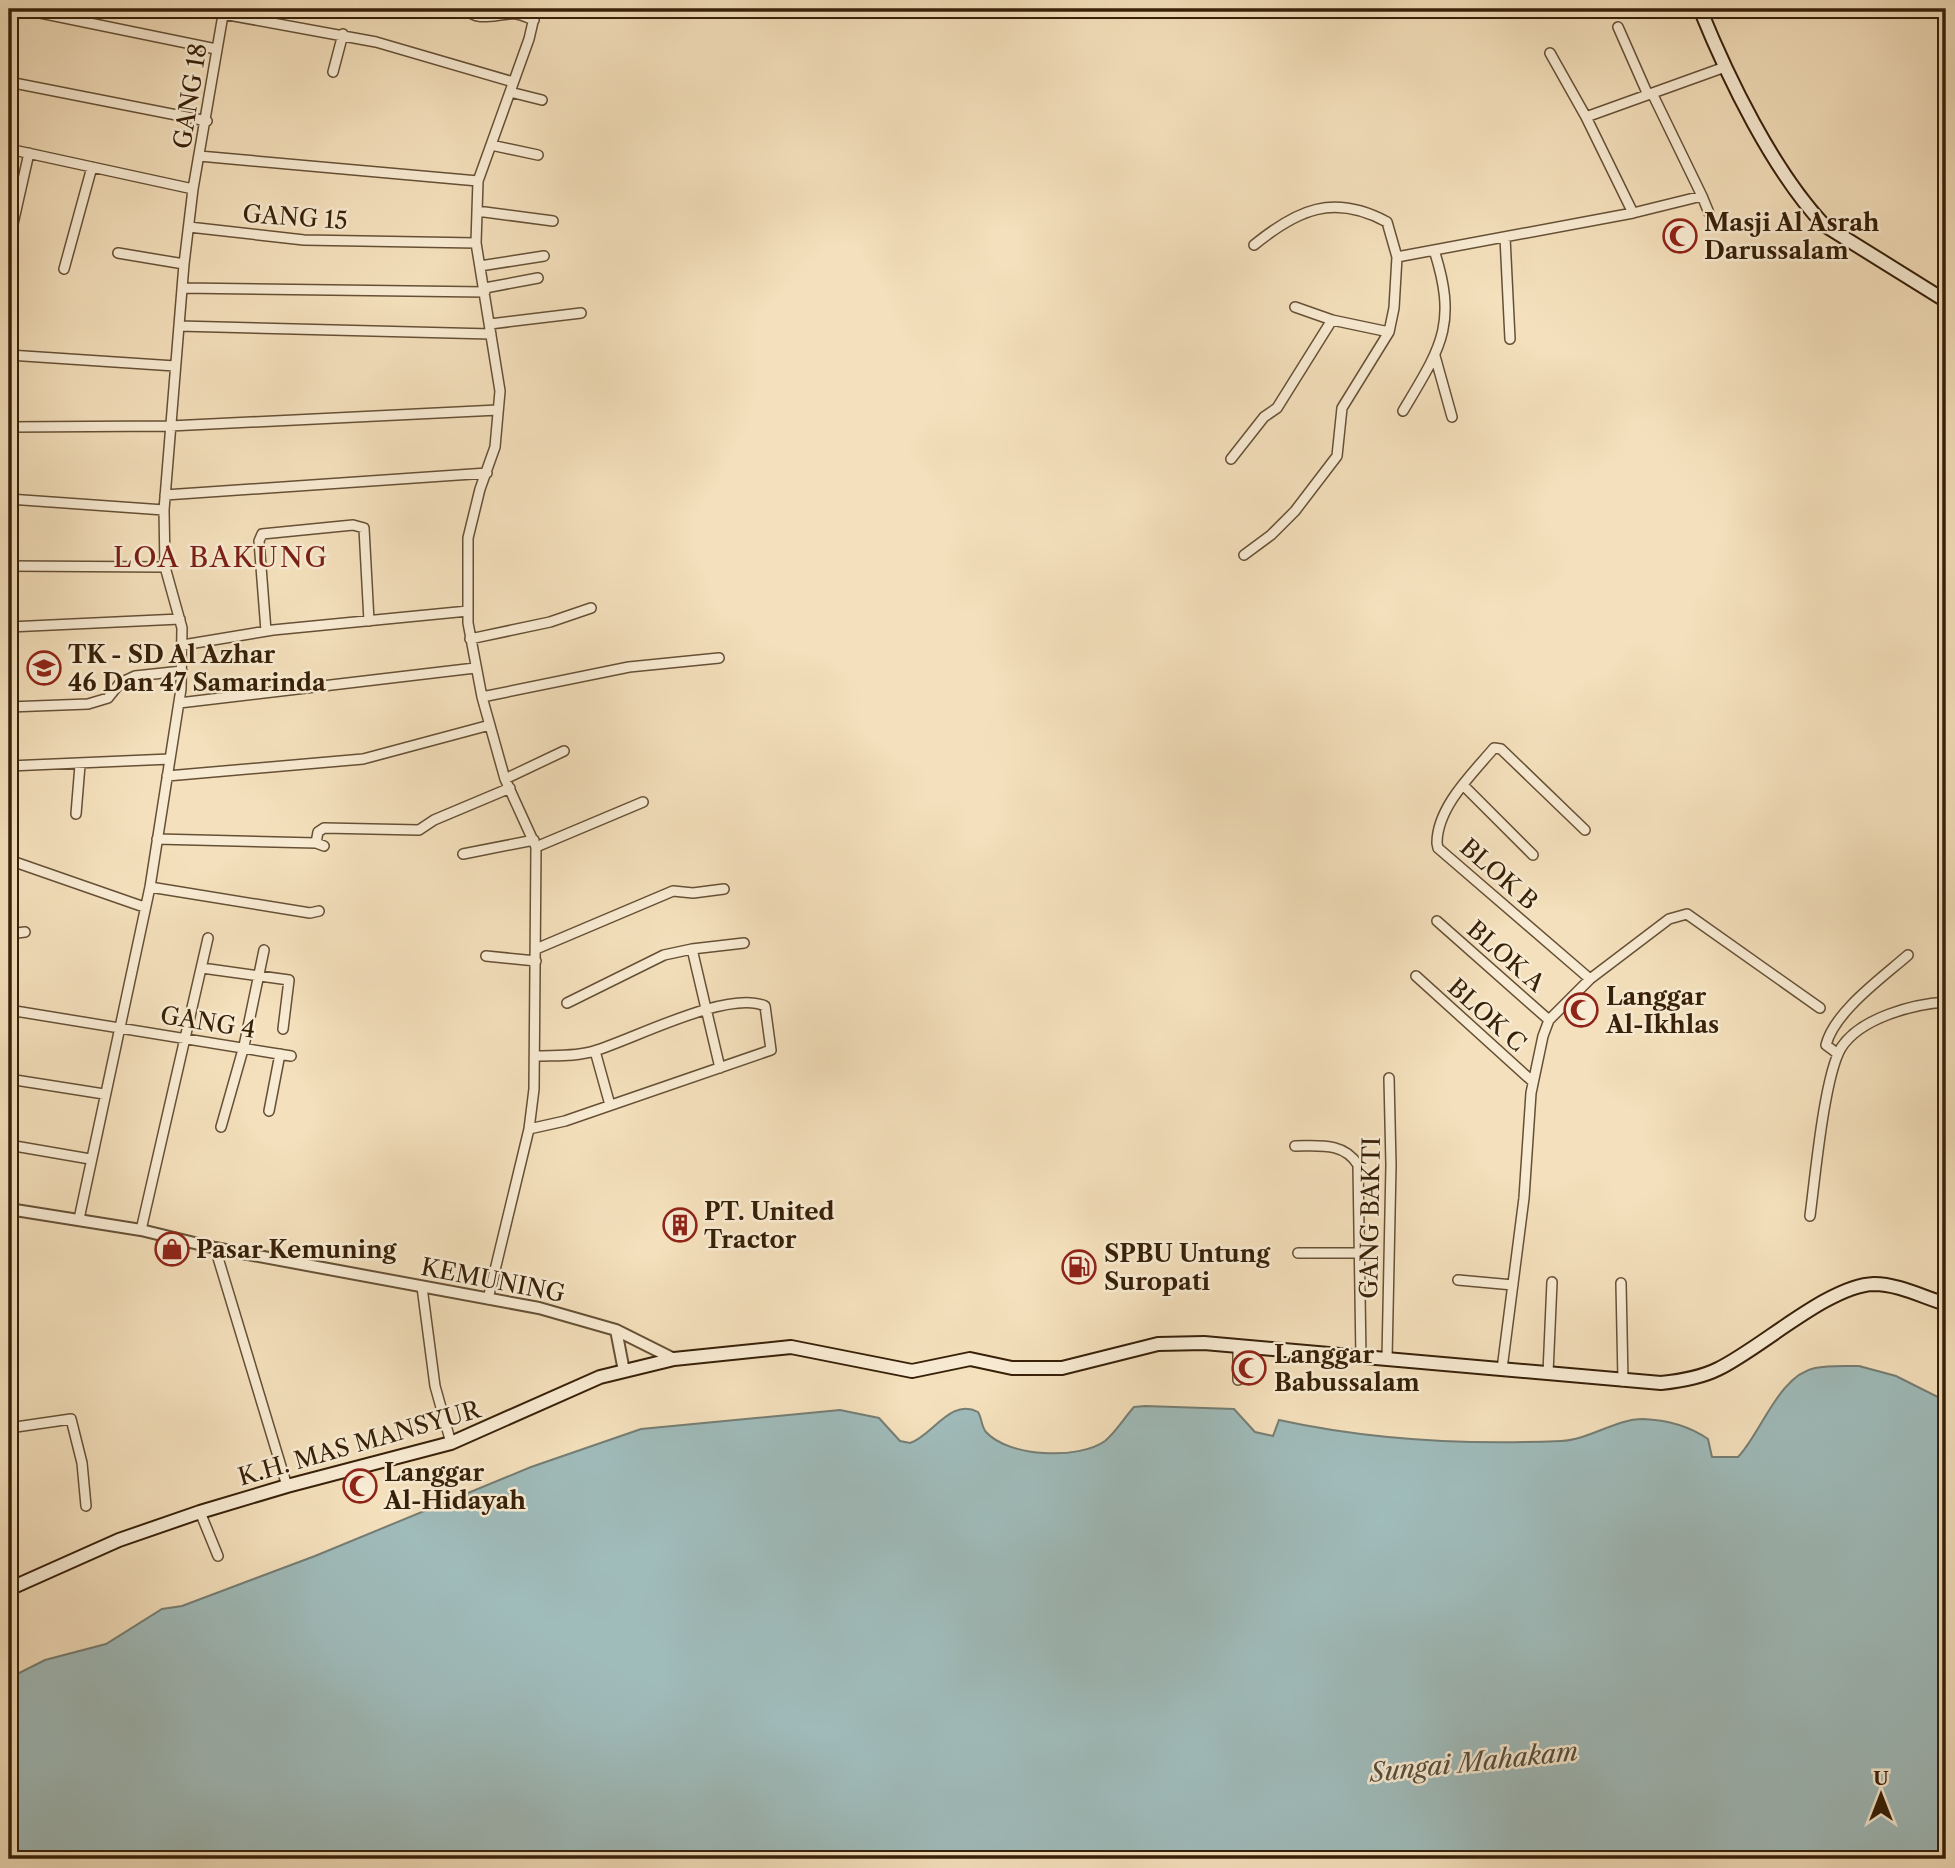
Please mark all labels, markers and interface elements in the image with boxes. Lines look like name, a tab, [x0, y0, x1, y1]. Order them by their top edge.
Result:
street label: GANG 18	[167, 41, 213, 151]
street label: GANG 15	[241, 199, 349, 235]
place label: Masji Al Asrah Darussalam	[1704, 208, 1880, 265]
mosque icon: Masji Al Asrah Darussalam	[1661, 217, 1699, 255]
district label: LOA BAKUNG	[113, 540, 329, 574]
place label: TK - SD Al Azhar 46 Dan 47 Samarinda	[68, 640, 327, 697]
school or university icon: TK - SD Al Azhar 46 Dan 47 Samarinda	[25, 649, 63, 687]
street label: BLOK B	[1454, 832, 1544, 916]
street label: BLOK A	[1461, 914, 1552, 998]
street label: BLOK C	[1442, 972, 1532, 1058]
place label: Langgar Al-Ikhlas	[1605, 982, 1719, 1039]
mosque icon: Langgar Al-Ikhlas	[1562, 991, 1600, 1029]
street label: GANG 4	[158, 1000, 258, 1044]
street label: GANG BAKTI	[1354, 1137, 1386, 1299]
place label: PT. United Tractor	[704, 1197, 834, 1254]
building icon: PT. United Tractor	[661, 1206, 699, 1244]
shop icon: Pasar Kemuning	[153, 1230, 191, 1268]
place label: Pasar Kemuning	[196, 1235, 398, 1264]
place label: SPBU Untung Suropati	[1104, 1239, 1271, 1296]
fuel station icon: SPBU Untung Suropati	[1060, 1248, 1098, 1286]
street label: KEMUNING	[419, 1252, 567, 1308]
place label: Langgar Babussalam	[1274, 1340, 1420, 1397]
mosque icon: Langgar Babussalam	[1230, 1349, 1268, 1387]
street label: K.H. MAS MANSYUR	[235, 1394, 485, 1491]
place label: Langgar Al-Hidayah	[383, 1458, 526, 1515]
mosque icon: Langgar Al-Hidayah	[341, 1467, 379, 1505]
water label: Sungai Mahakam	[1366, 1735, 1580, 1789]
north arrow	[1846, 1759, 1916, 1829]
text: U	[1873, 1767, 1889, 1790]

